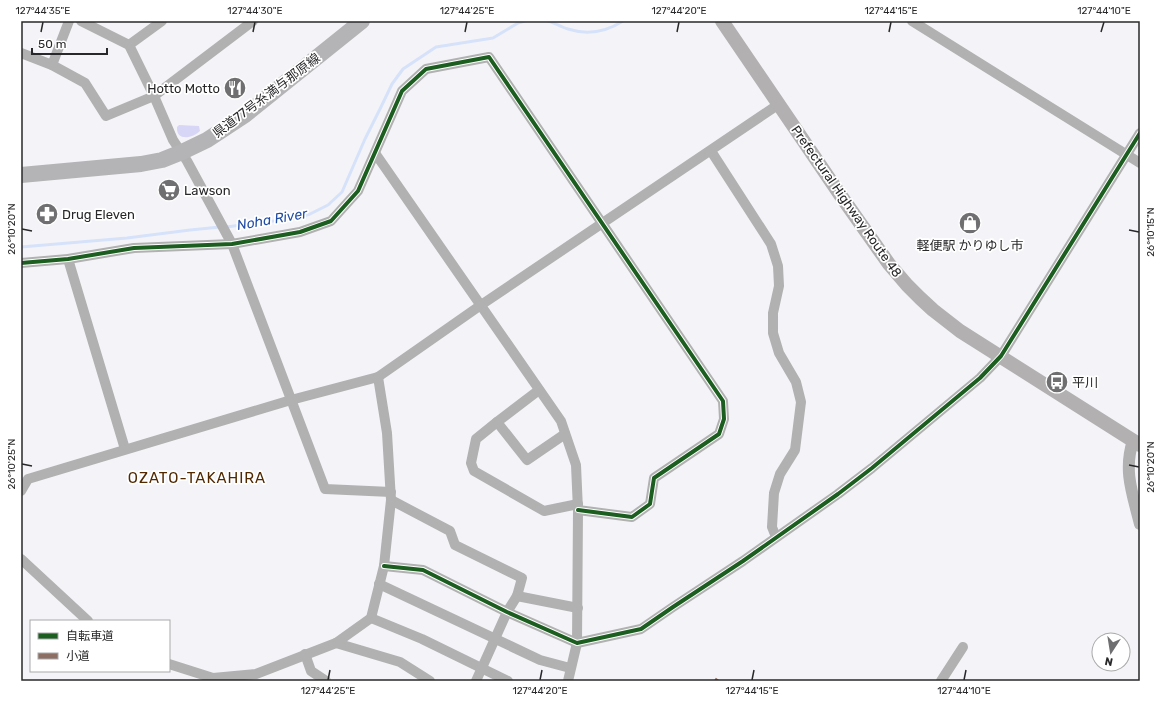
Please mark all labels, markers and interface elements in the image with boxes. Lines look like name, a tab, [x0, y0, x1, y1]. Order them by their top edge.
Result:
text: 127°44'35"E	[16, 5, 70, 17]
text: 127°44'30"E	[227, 5, 283, 17]
text: 127°44'25"E	[440, 5, 494, 17]
text: 127°44'20"E	[651, 5, 707, 17]
text: 127°44'15"E	[864, 5, 918, 17]
text: 127°44'10"E	[1077, 5, 1131, 17]
scale bar	[32, 30, 107, 56]
text: 50 m	[38, 37, 66, 51]
street label: 県道77号糸満与那原線	[210, 50, 323, 141]
restaurant icon: Hotto Motto	[222, 75, 248, 101]
place label: Hotto Motto	[147, 81, 220, 96]
street label: Prefectural Highway Route 48	[787, 122, 905, 281]
supermarket icon: Lawson	[156, 177, 182, 203]
place label: Lawson	[184, 183, 231, 198]
pharmacy icon: Drug Eleven	[34, 201, 60, 227]
text: 26°10'20"N	[6, 203, 18, 255]
water label: Noha River	[236, 205, 309, 234]
place label: Drug Eleven	[62, 207, 135, 223]
text: 26°10'15"N	[1145, 207, 1157, 257]
shop icon: 軽便駅 かりゆし市	[957, 210, 983, 236]
place label: 軽便駅 かりゆし市	[916, 238, 1024, 253]
bus stop icon: 平川	[1044, 369, 1070, 395]
place label: 平川	[1072, 375, 1098, 390]
text: 26°10'25"N	[6, 438, 18, 490]
text: 26°10'20"N	[1145, 441, 1157, 493]
district label: OZATO-TAKAHIRA	[128, 469, 266, 487]
legend	[30, 620, 170, 672]
text: 自転車道	[66, 629, 114, 643]
north arrow	[1091, 632, 1131, 672]
text: 小道	[66, 649, 90, 663]
text: N	[1104, 654, 1114, 668]
text: 127°44'25"E	[301, 685, 355, 697]
text: 127°44'20"E	[512, 685, 568, 697]
text: 127°44'15"E	[725, 685, 779, 697]
text: 127°44'10"E	[937, 685, 991, 697]

